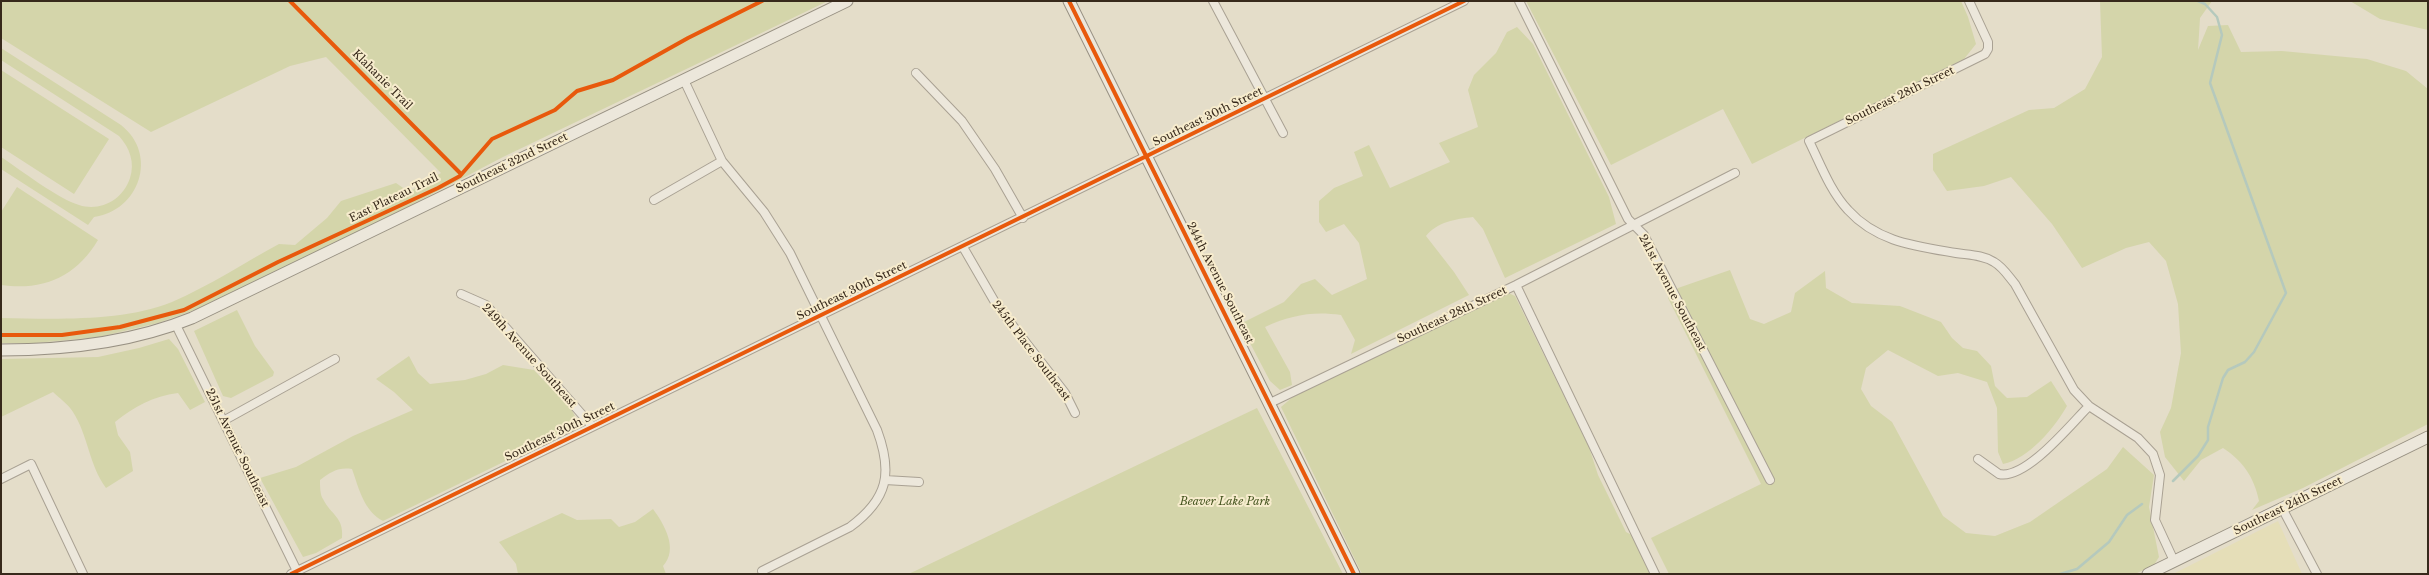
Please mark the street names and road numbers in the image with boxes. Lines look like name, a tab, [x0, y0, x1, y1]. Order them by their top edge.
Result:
street label: Klahanie Trail	[349, 47, 415, 113]
street label: Southeast 28th Street	[1843, 64, 1957, 128]
street label: Southeast 30th Street	[1151, 85, 1265, 149]
street label: Southeast 32nd Street	[454, 130, 570, 196]
street label: East Plateau Trail	[347, 171, 441, 225]
street label: 244th Avenue Southeast	[1184, 220, 1256, 346]
street label: 241st Avenue Southeast	[1636, 232, 1708, 354]
street label: Southeast 30th Street	[795, 259, 909, 323]
street label: Southeast 28th Street	[1395, 284, 1509, 346]
street label: 245th Place Southeast	[989, 298, 1073, 404]
street label: 249th Avenue Southeast	[479, 301, 579, 411]
street label: 251st Avenue Southeast	[203, 387, 271, 509]
street label: Southeast 30th Street	[503, 400, 617, 464]
street label: Southeast 24th Street	[2232, 474, 2344, 538]

